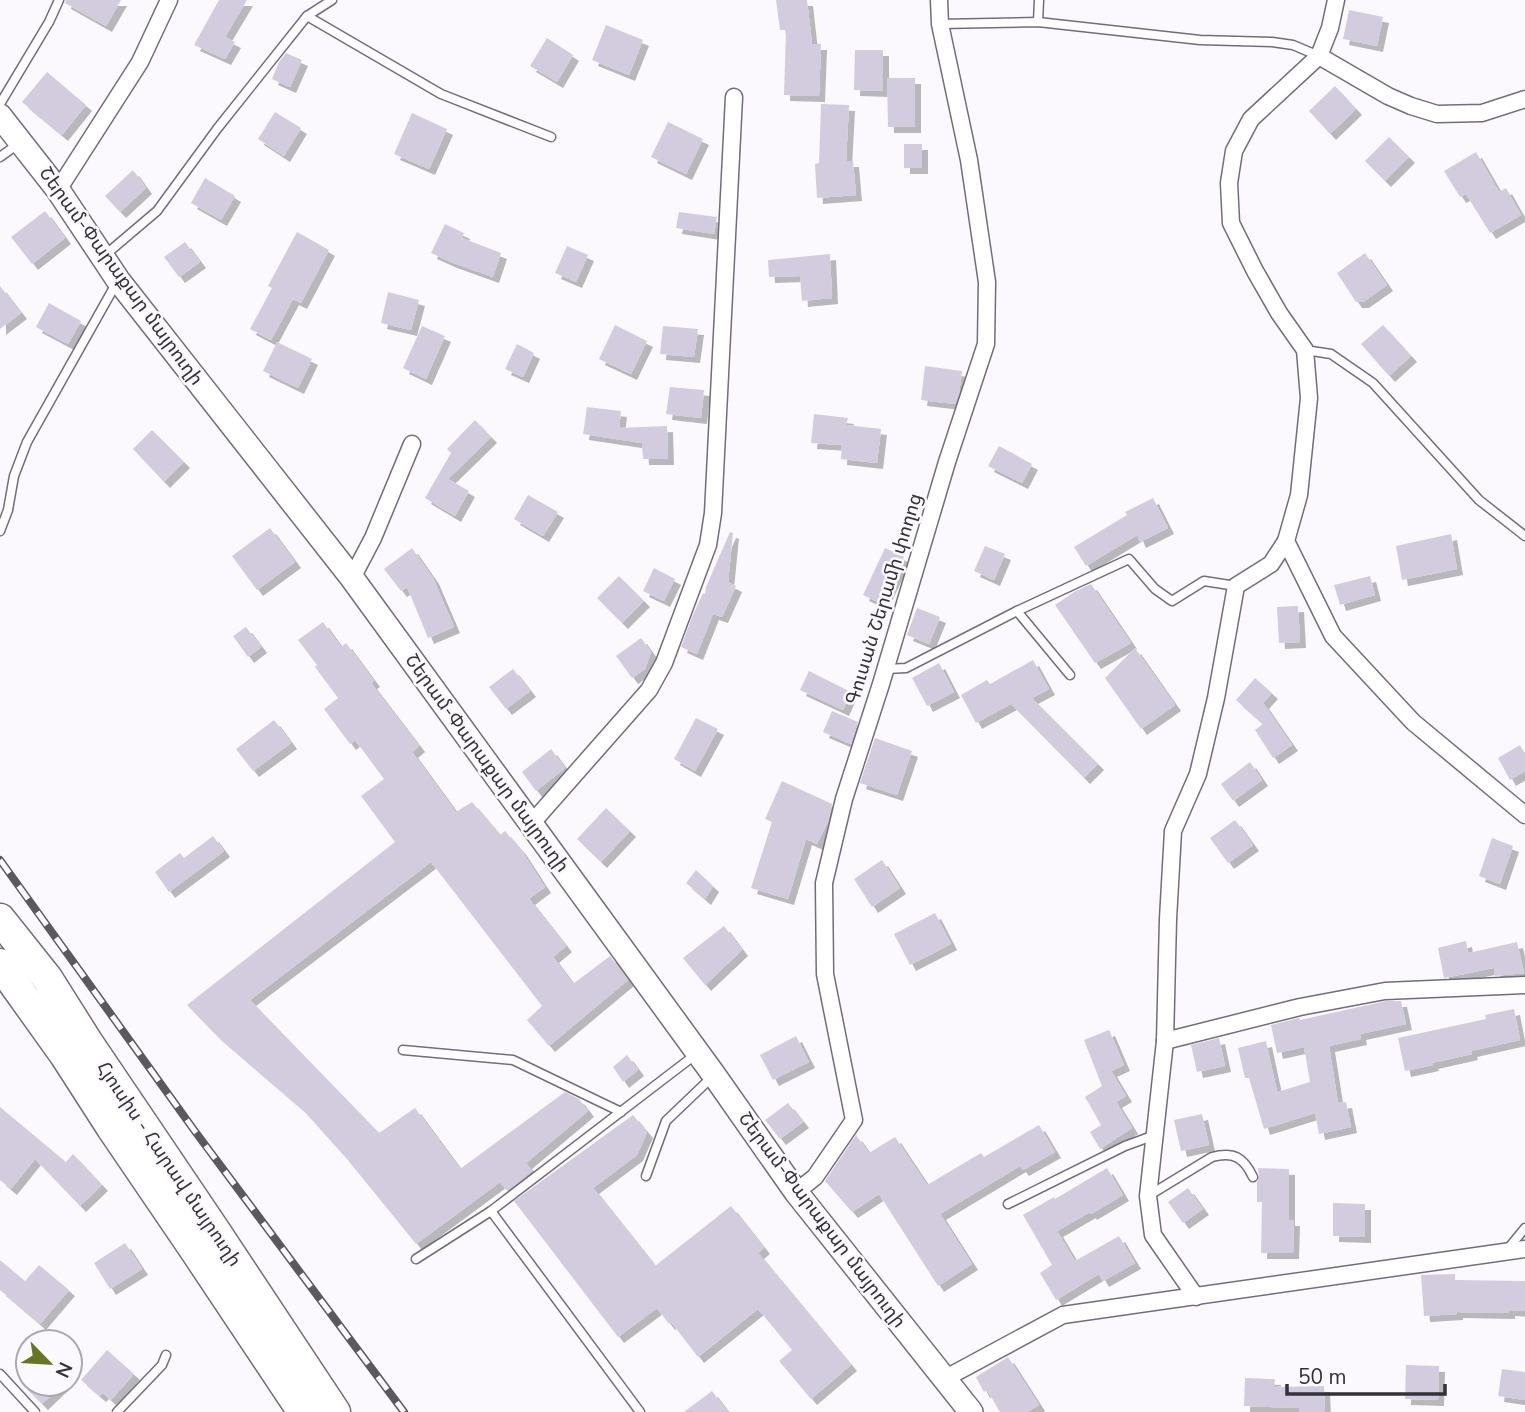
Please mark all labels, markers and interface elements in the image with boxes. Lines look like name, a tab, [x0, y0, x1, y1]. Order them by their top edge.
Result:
street label: Շերամ-Փարաքար մայրուղի	[33, 161, 209, 391]
street label: Գուսան Շերամի փողոց	[839, 490, 929, 708]
street label: Շերամ-Փարաքար մայրուղի	[399, 648, 575, 878]
street label: Հյուսիս - Հարավ մայրուղի	[90, 1056, 248, 1272]
street label: Շերամ-Փարաքար մայրուղի	[732, 1107, 912, 1333]
north arrow	[14, 1328, 84, 1398]
scale bar	[1287, 1352, 1444, 1396]
text: N	[49, 1358, 78, 1382]
text: 50 m	[1298, 1363, 1347, 1391]

